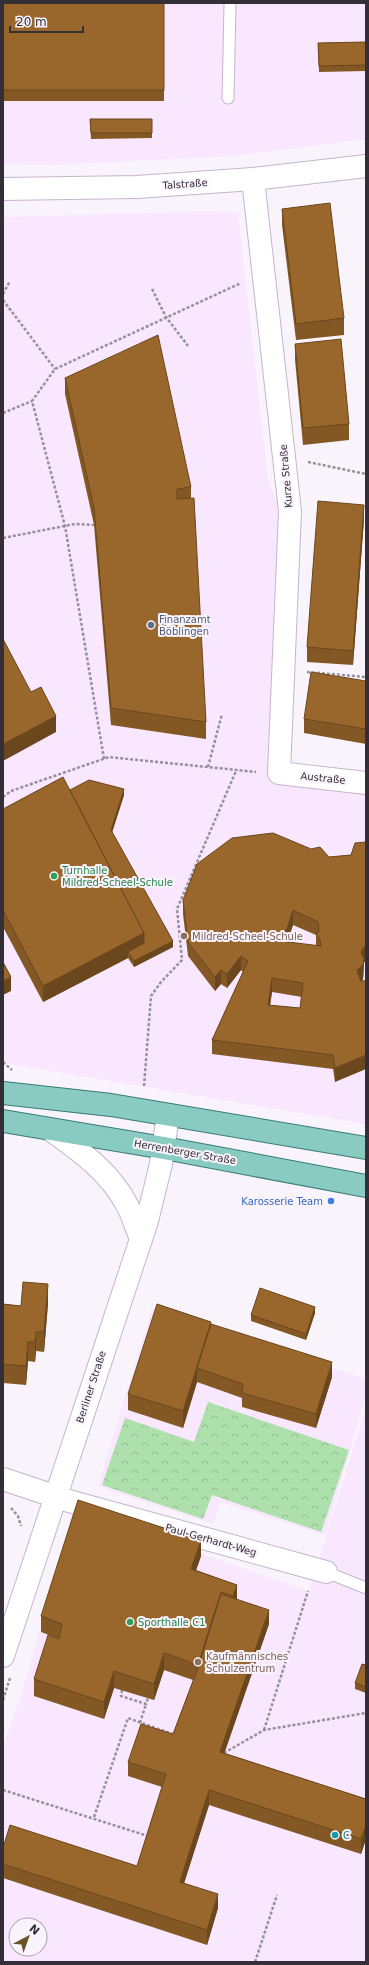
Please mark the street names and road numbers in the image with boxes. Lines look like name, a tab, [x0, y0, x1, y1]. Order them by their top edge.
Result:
street label: Talstraße	[161, 177, 208, 191]
street label: Kurze Straße	[278, 444, 294, 508]
street label: Austraße	[300, 770, 346, 786]
street label: Herrenberger Straße	[133, 1138, 237, 1166]
street label: Berliner Straße	[74, 1349, 108, 1425]
street label: Paul-Gerhardt-Weg	[164, 1522, 258, 1558]

